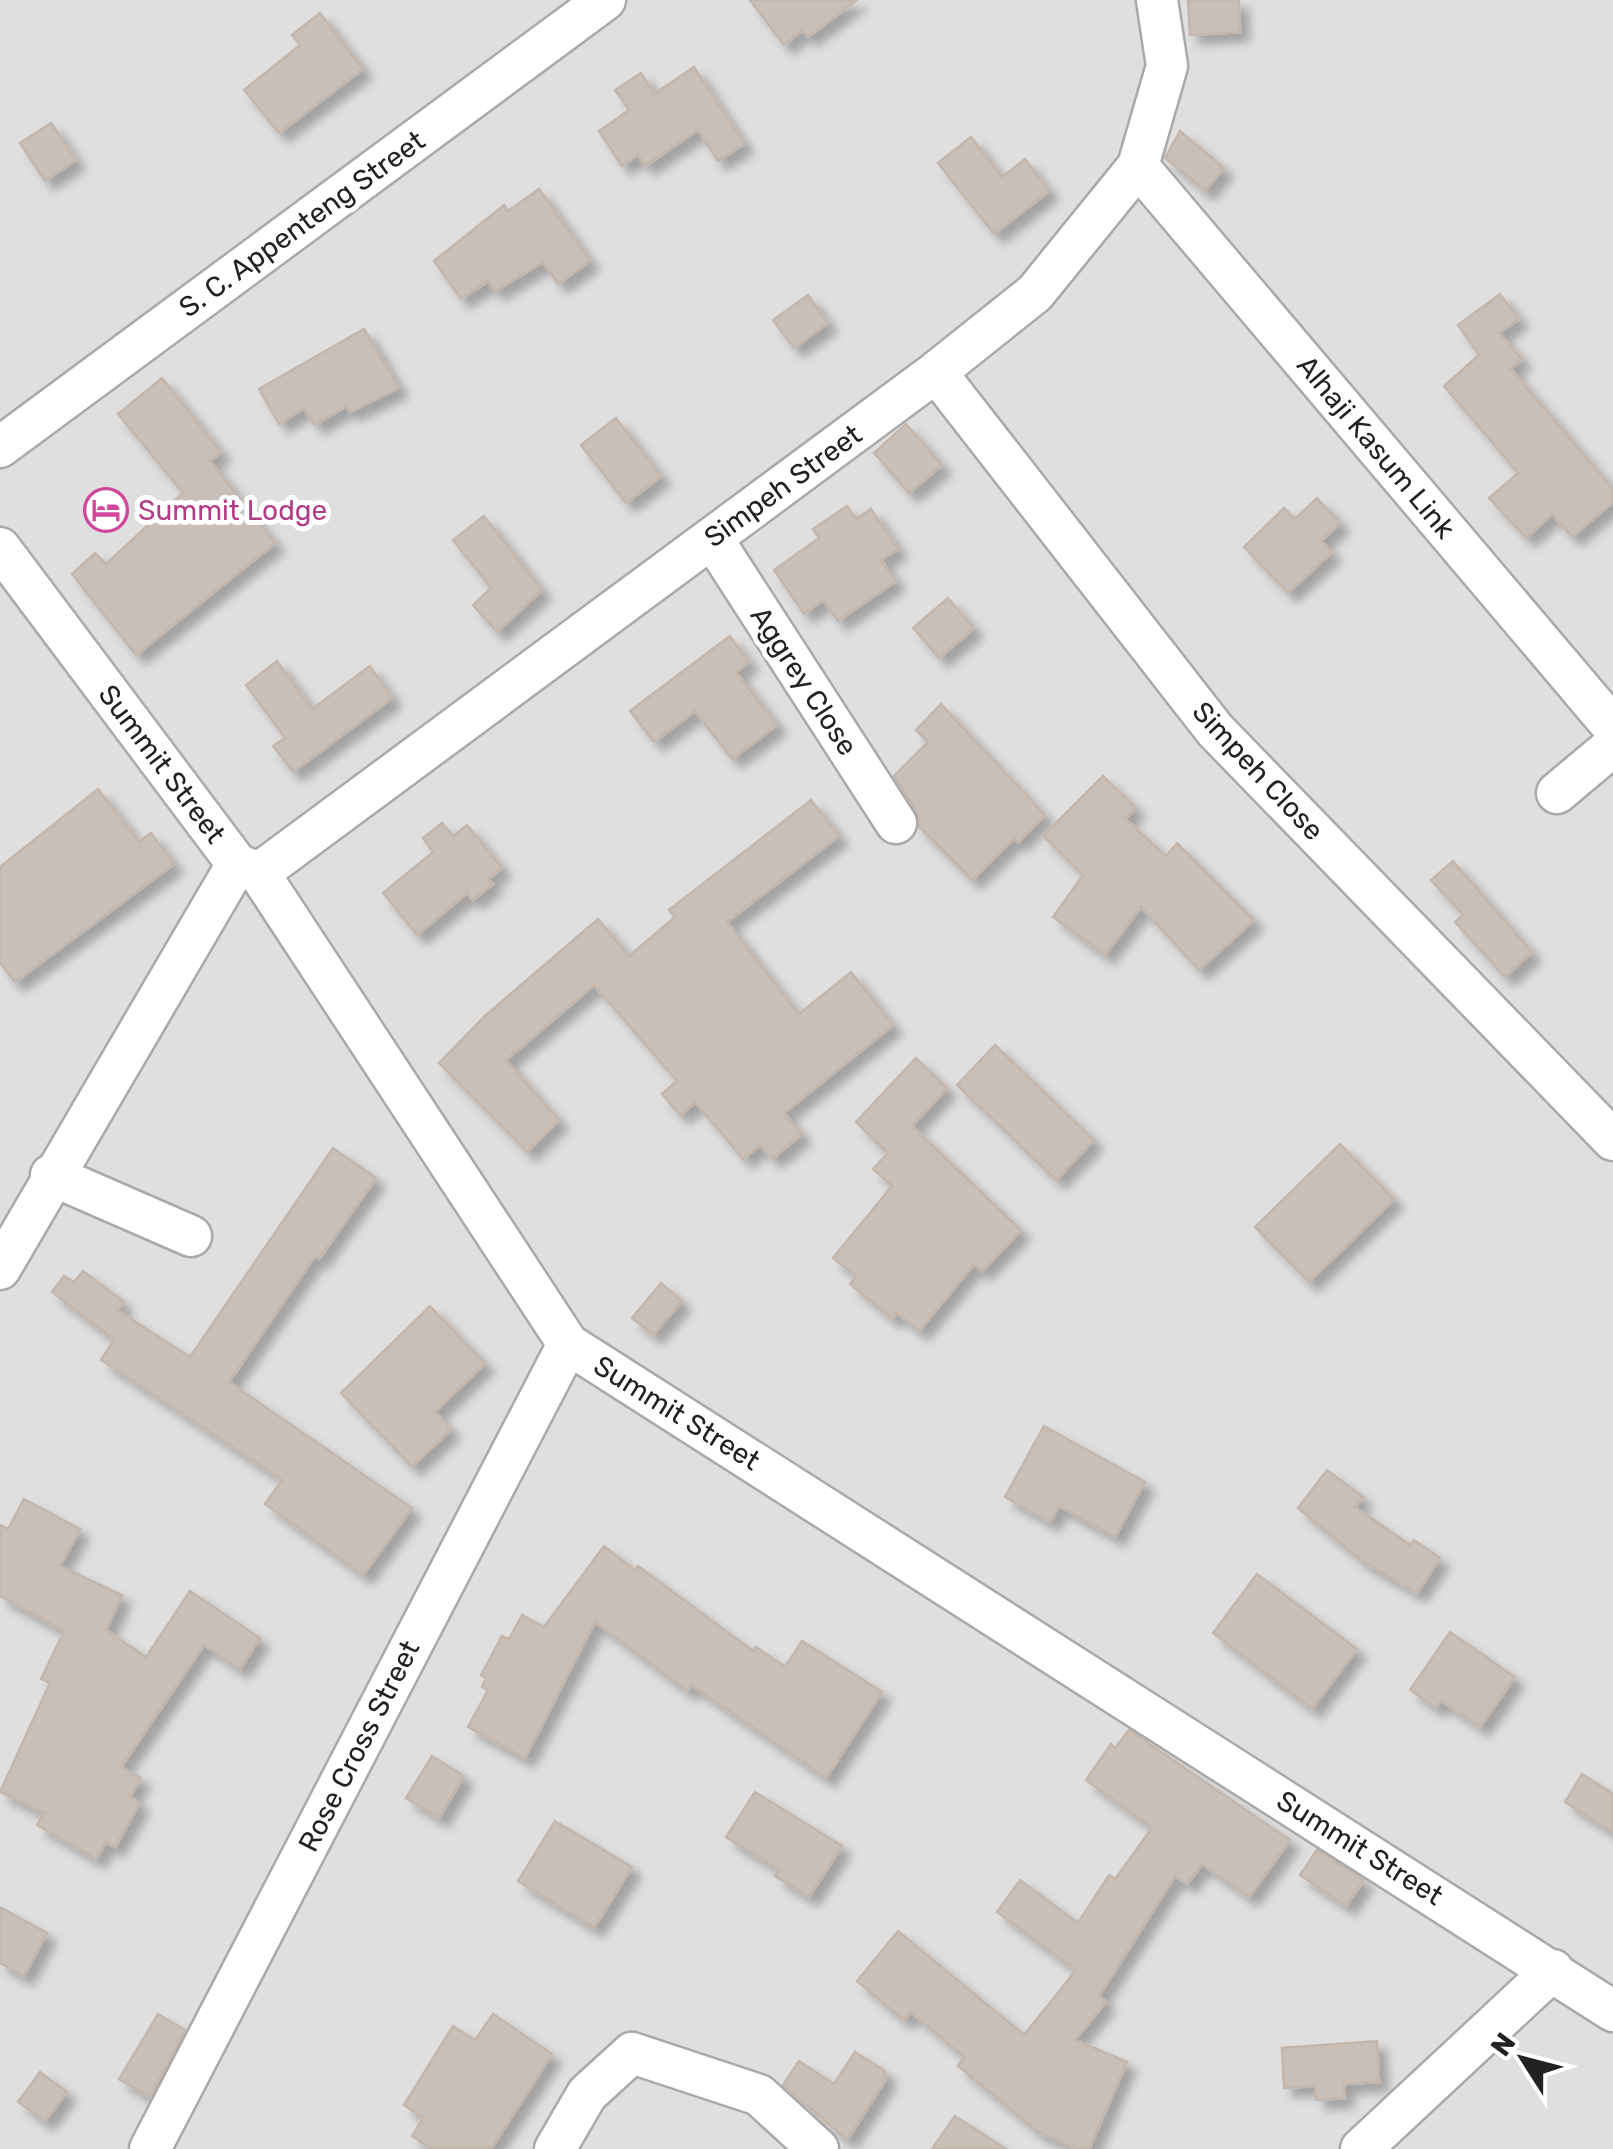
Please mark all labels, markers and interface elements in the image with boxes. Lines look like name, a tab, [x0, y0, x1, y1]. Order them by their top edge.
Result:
street label: S. C. Appenteng Street	[173, 124, 431, 324]
street label: Alhaji Kasum Link	[1290, 349, 1462, 545]
street label: Simpeh Street	[698, 418, 868, 554]
hotel icon: Summit Lodge	[83, 487, 129, 533]
place label: Summit Lodge	[138, 494, 327, 527]
street label: Aggrey Close	[744, 600, 864, 762]
street label: Summit Street	[92, 678, 232, 850]
street label: Simpeh Close	[1186, 695, 1330, 847]
street label: Summit Street	[588, 1349, 766, 1477]
street label: Rose Cross Street	[292, 1635, 427, 1857]
street label: Summit Street	[1271, 1784, 1449, 1912]
north arrow	[1473, 2009, 1573, 2109]
text: N	[1484, 2027, 1522, 2062]

